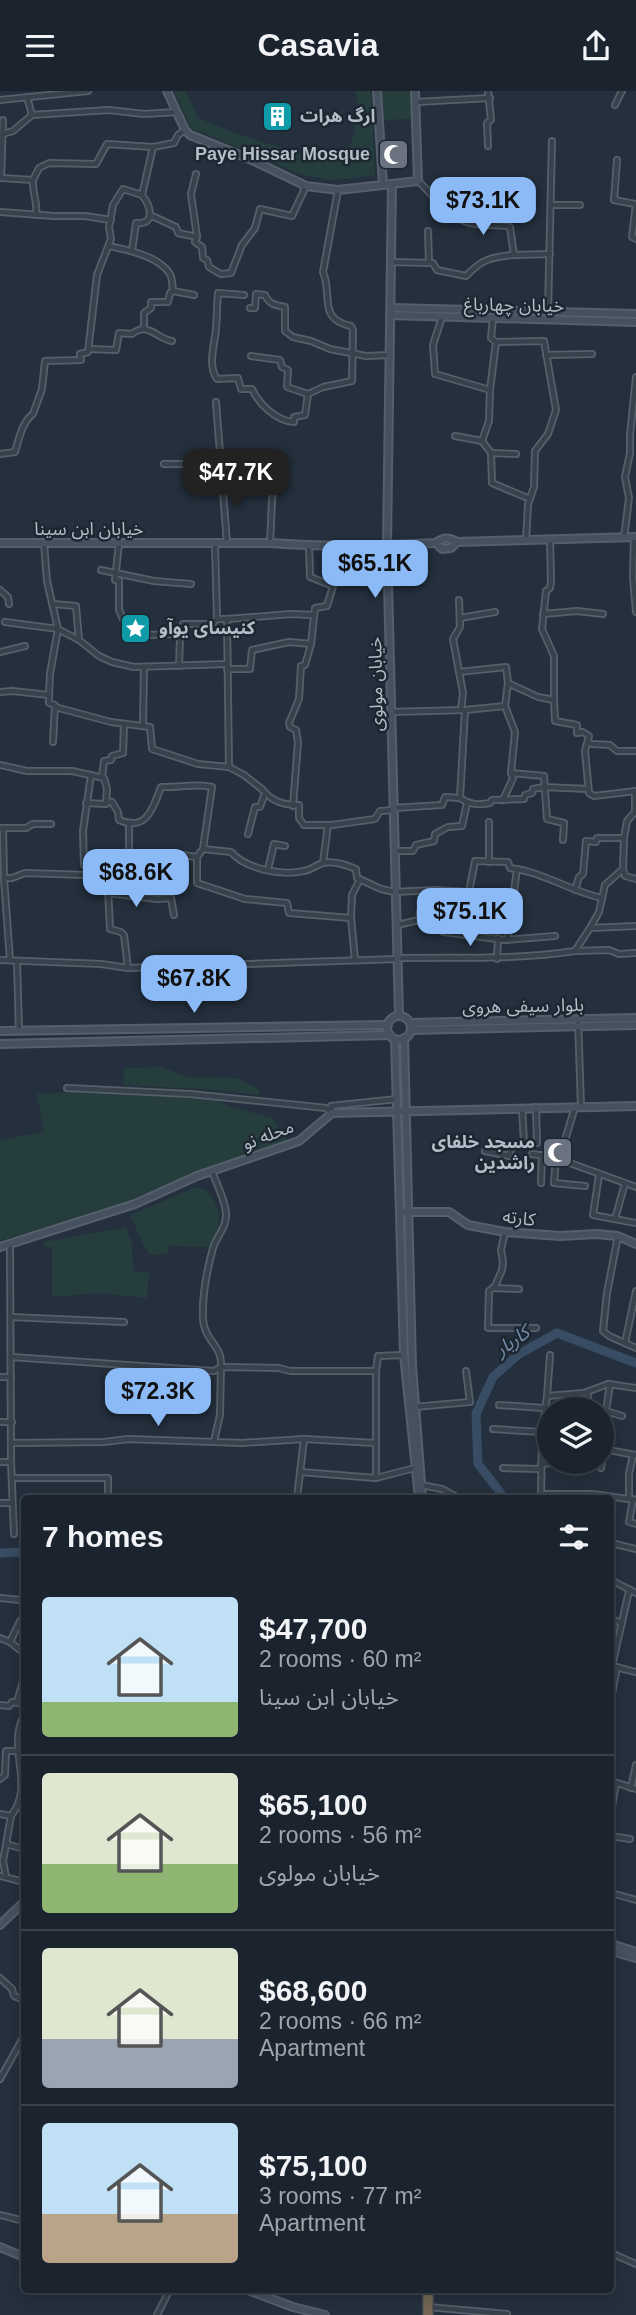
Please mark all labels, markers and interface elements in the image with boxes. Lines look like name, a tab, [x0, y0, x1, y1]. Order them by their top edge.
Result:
icon: menu	[21, 27, 59, 65]
text: Casavia	[258, 27, 378, 63]
icon: share	[577, 27, 615, 65]
building icon: ارگ هرات	[260, 99, 294, 133]
place label: ارگ هرات	[300, 106, 375, 127]
mosque icon: Paye Hissar Mosque	[376, 137, 410, 171]
place label: Paye Hissar Mosque	[195, 144, 370, 164]
pin: $73.1K	[426, 177, 540, 237]
text: $73.1K	[446, 187, 520, 213]
street label: خیابان چهارباغ	[464, 294, 564, 320]
pin: $47.7K	[179, 449, 293, 509]
text: $47.7K	[199, 459, 273, 485]
street label: خیابان ابن سینا	[34, 519, 144, 540]
pin: $65.1K	[318, 540, 432, 600]
text: $65.1K	[338, 550, 412, 576]
place icon: کنیسای یوآو	[119, 611, 153, 645]
place label: کنیسای یوآو	[159, 617, 256, 638]
street label: خیابان مولوی	[365, 636, 388, 732]
pin: $68.6K	[79, 849, 193, 909]
text: $68.6K	[99, 859, 173, 885]
pin: $75.1K	[413, 889, 527, 948]
text: $75.1K	[433, 898, 507, 924]
pin: $67.8K	[137, 955, 251, 1015]
text: $67.8K	[157, 965, 231, 991]
street label: بلوار سیفی هروی	[462, 995, 584, 1018]
street label: محله نو	[239, 1116, 297, 1155]
place label: مسجد خلفای راشدین	[432, 1132, 535, 1174]
mosque icon: مسجد خلفای راشدین	[541, 1135, 575, 1169]
street label: کارته	[501, 1206, 537, 1231]
water label: کاربار	[489, 1319, 537, 1362]
pin: $72.3K	[101, 1369, 215, 1428]
text: $72.3K	[121, 1378, 195, 1404]
map controls	[537, 1397, 614, 1474]
button: layers	[537, 1397, 614, 1474]
icon: filters	[555, 1518, 593, 1556]
text: 7 homes	[42, 1520, 164, 1553]
text: $47,700	[259, 1612, 367, 1645]
icon: home	[98, 1625, 182, 1709]
text: 2 rooms · 60 m²	[259, 1646, 421, 1672]
text: خیابان ابن سینا	[259, 1684, 399, 1710]
text: $65,100	[259, 1788, 367, 1821]
icon: home	[98, 1801, 182, 1885]
text: 2 rooms · 56 m²	[259, 1822, 421, 1848]
text: خیابان مولوی	[259, 1860, 380, 1886]
text: $68,600	[259, 1974, 367, 2007]
icon: home	[98, 1976, 182, 2060]
text: 2 rooms · 66 m²	[259, 2008, 421, 2034]
text: Apartment	[259, 2035, 365, 2061]
text: $75,100	[259, 2149, 367, 2182]
icon: home	[98, 2151, 182, 2235]
text: 3 rooms · 77 m²	[259, 2183, 421, 2209]
text: Apartment	[259, 2210, 365, 2236]

